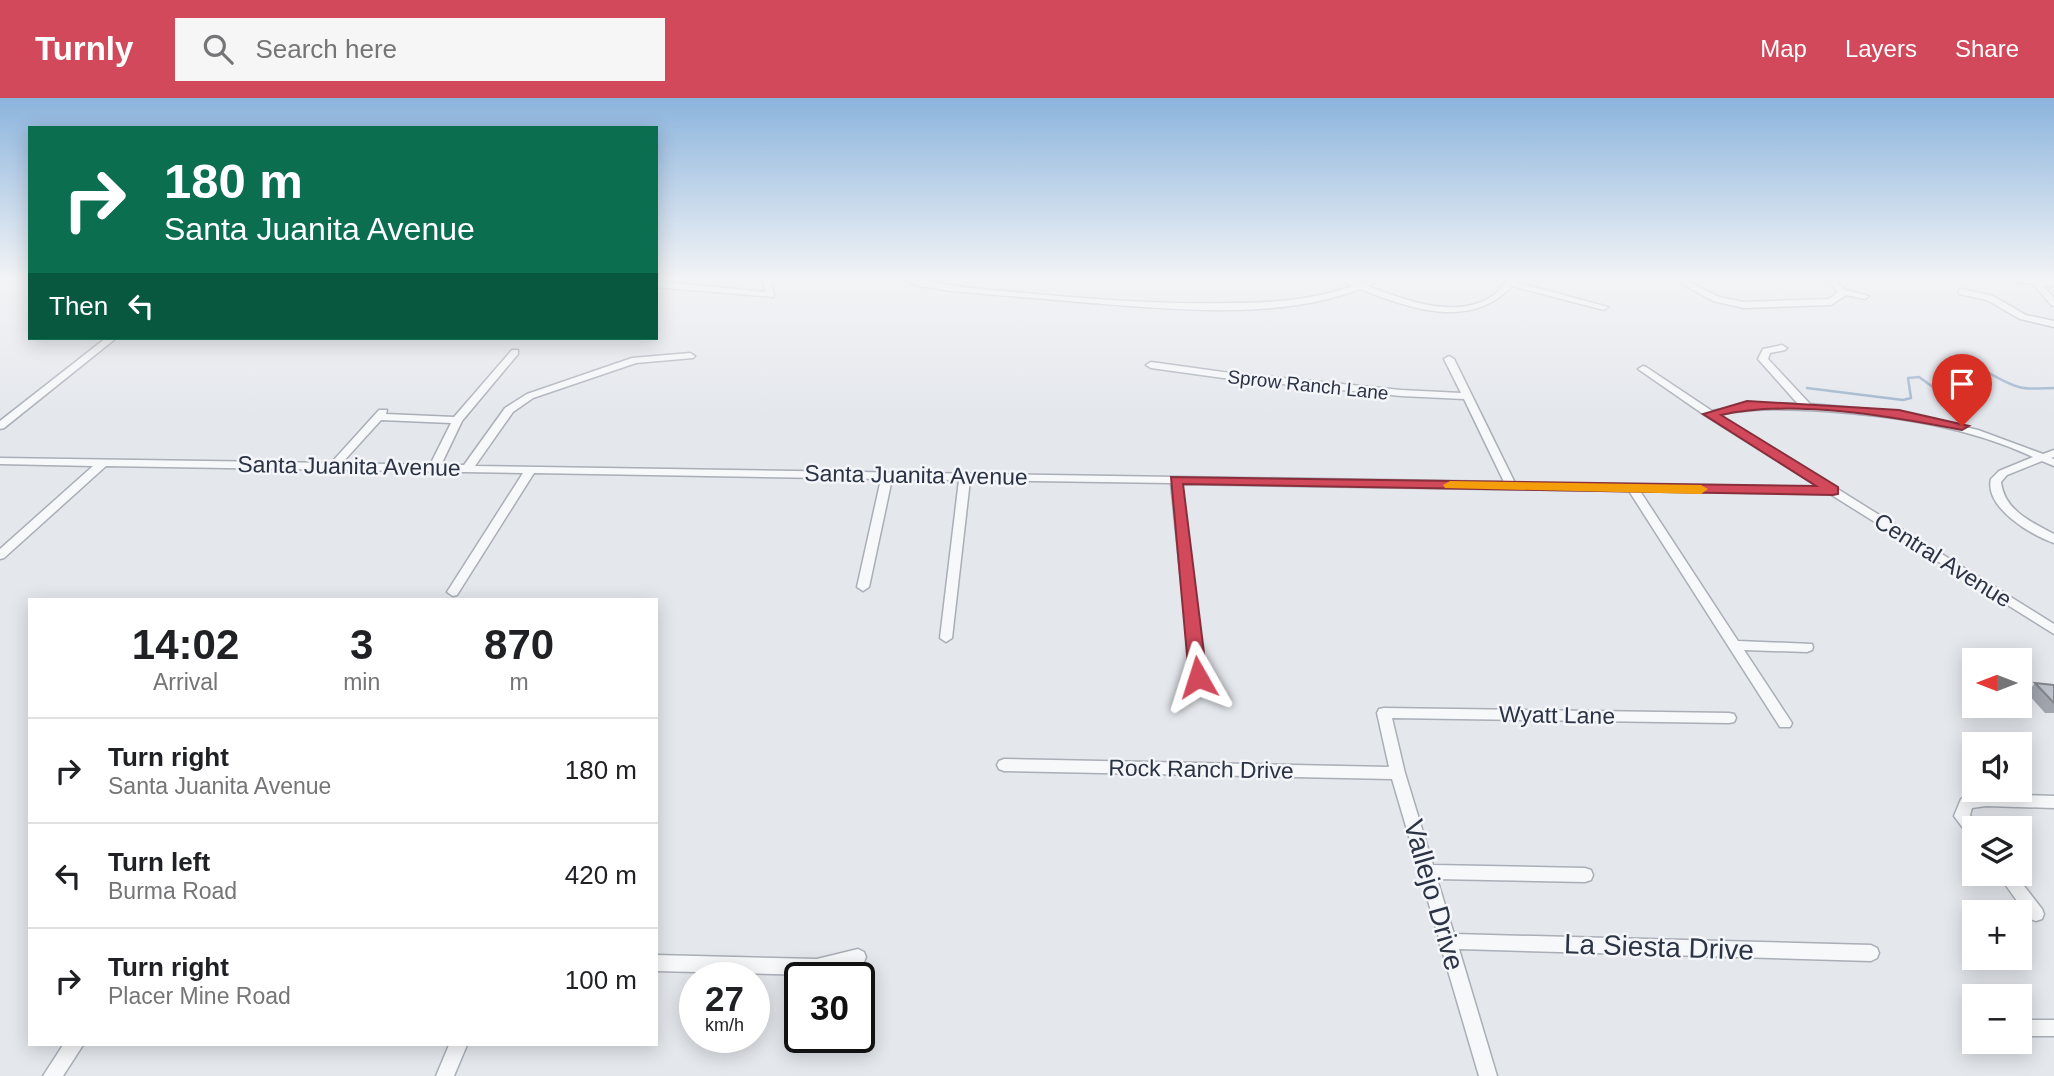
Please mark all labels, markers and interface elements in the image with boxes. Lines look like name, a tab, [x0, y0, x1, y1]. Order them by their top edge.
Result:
search box	[175, 18, 665, 81]
text: Turnly	[35, 30, 133, 67]
icon: search	[199, 30, 237, 68]
text: Search here	[255, 34, 397, 64]
text: Map	[1760, 35, 1807, 62]
text: Layers	[1845, 35, 1917, 62]
text: Share	[1955, 35, 2019, 62]
icon: right	[49, 154, 140, 245]
text: 180 m	[164, 154, 303, 208]
text: Santa Juanita Avenue	[164, 211, 475, 247]
icon: left	[122, 287, 160, 325]
text: Then	[49, 291, 108, 321]
pin	[1932, 354, 1992, 426]
icon: arrive	[1943, 365, 1981, 403]
street label: Sprow Ranch Lane	[1227, 366, 1389, 404]
street label: Santa Juanita Avenue	[237, 451, 461, 481]
street label: Santa Juanita Avenue	[804, 460, 1028, 490]
street label: Central Avenue	[1870, 507, 2016, 613]
text: 14:02	[132, 621, 239, 668]
text: 3	[350, 621, 373, 668]
text: 870	[484, 621, 554, 668]
position arrow	[1161, 640, 1235, 714]
north arrow	[1962, 648, 2032, 718]
map controls	[1962, 648, 2032, 1054]
text: Arrival	[153, 669, 218, 695]
text: min	[343, 669, 380, 695]
text: m	[510, 669, 529, 695]
street label: Wyatt Lane	[1499, 701, 1615, 729]
button: sound	[1962, 732, 2032, 802]
text: Turn right	[108, 742, 229, 772]
icon: right	[49, 752, 87, 790]
street label: Rock Ranch Drive	[1108, 754, 1294, 784]
text: 180 m	[565, 755, 637, 785]
text: Santa Juanita Avenue	[108, 773, 331, 799]
street label: Vallejo Drive	[1398, 816, 1470, 974]
button: layers	[1962, 816, 2032, 886]
text: Turn left	[108, 847, 210, 877]
icon: left	[49, 857, 87, 895]
text: 420 m	[565, 860, 637, 890]
text: Burma Road	[108, 878, 237, 904]
button: +	[1962, 900, 2032, 970]
street label: La Siesta Drive	[1564, 928, 1754, 966]
text: Turn right	[108, 952, 229, 982]
icon: right	[49, 962, 87, 1000]
speed limit sign: 30	[784, 962, 875, 1053]
text: 100 m	[565, 965, 637, 995]
text: 27	[705, 979, 744, 1018]
text: Placer Mine Road	[108, 983, 291, 1009]
button: −	[1962, 984, 2032, 1054]
text: km/h	[705, 1015, 744, 1035]

